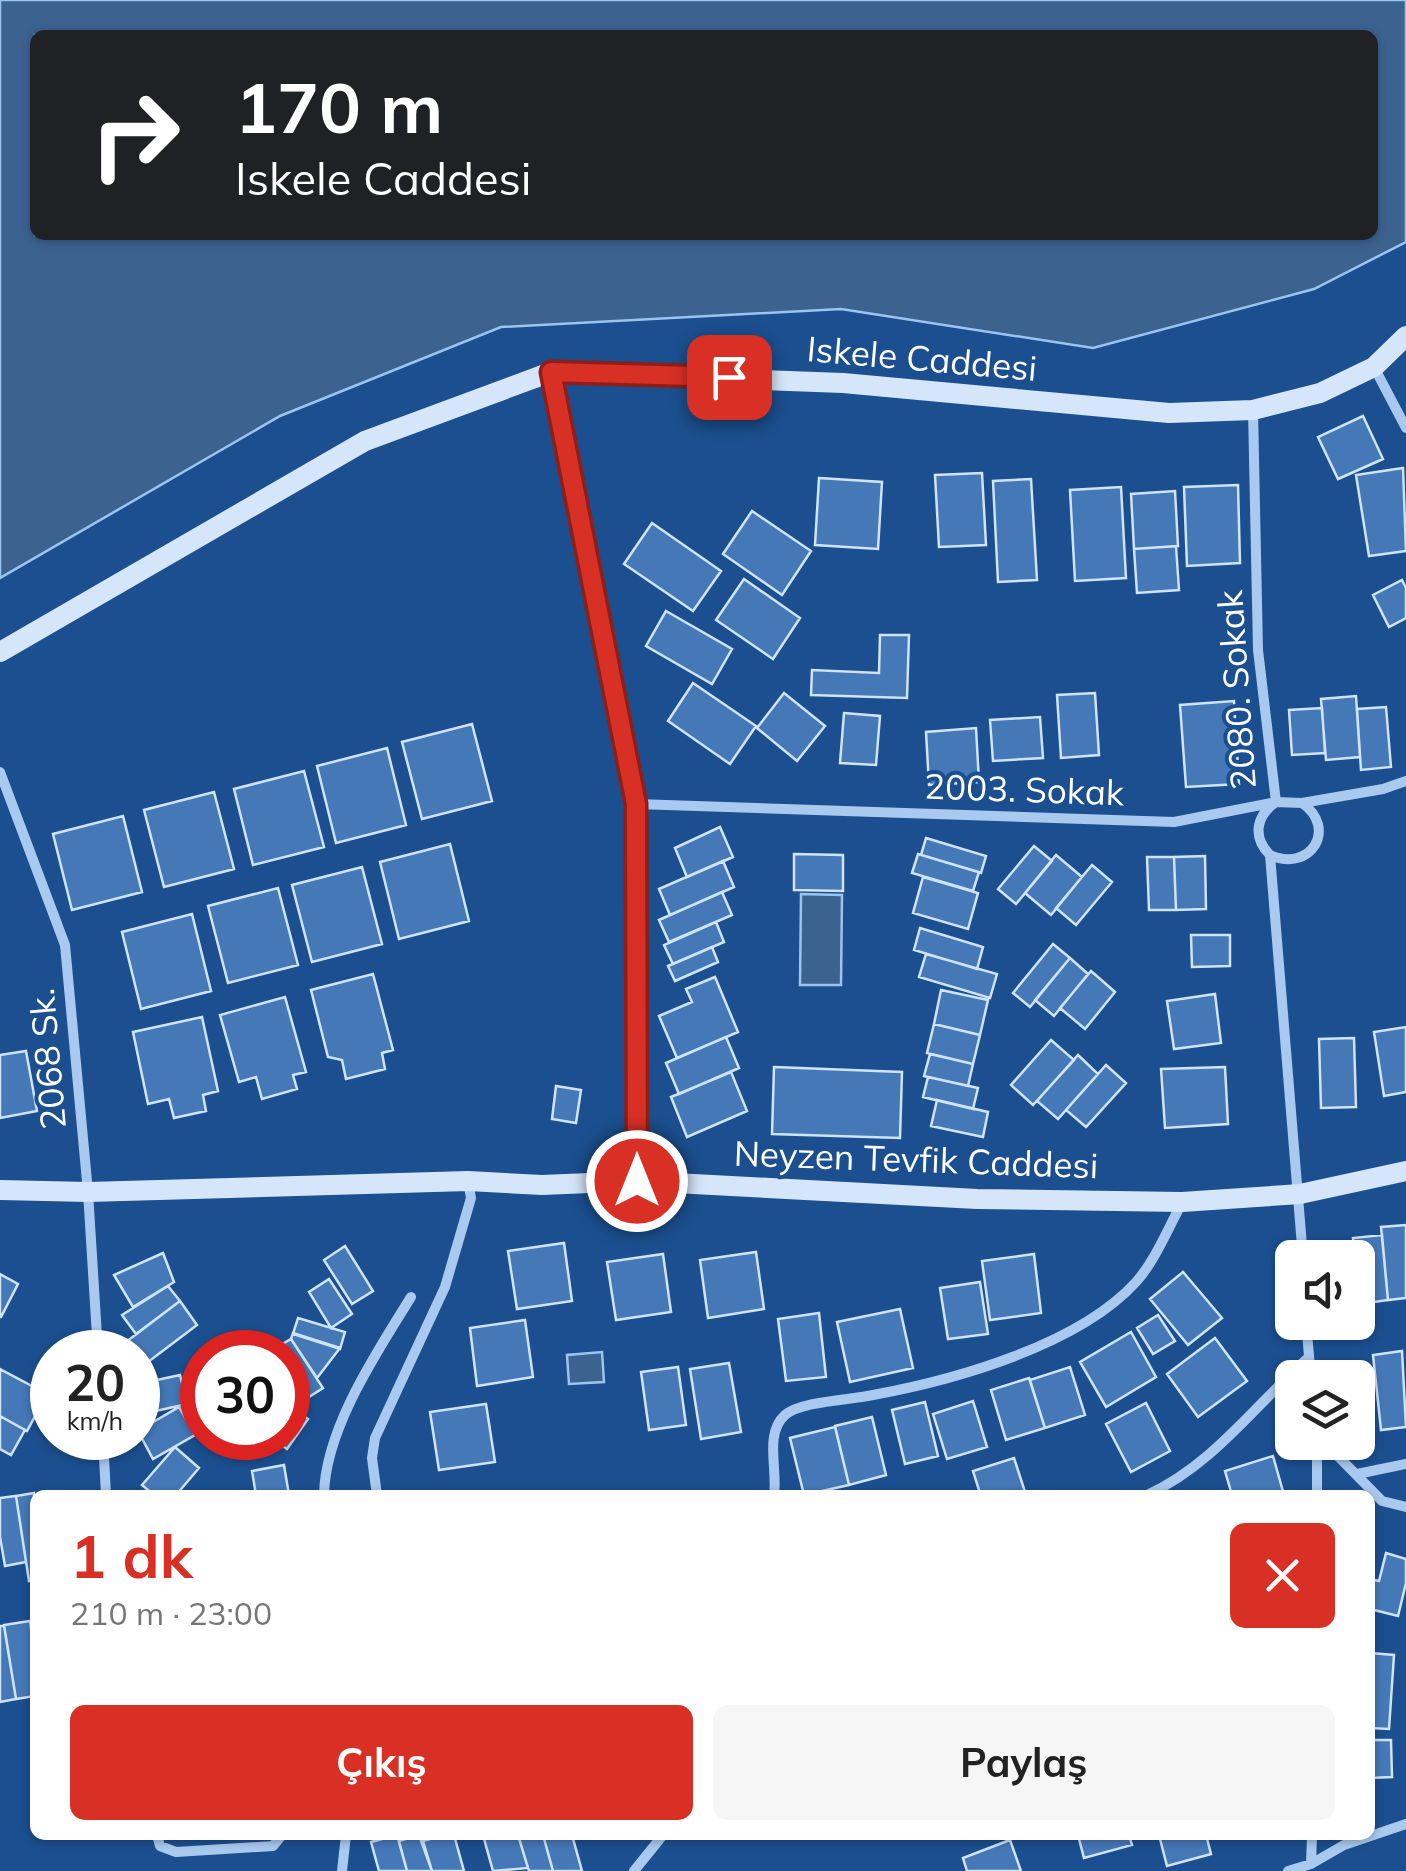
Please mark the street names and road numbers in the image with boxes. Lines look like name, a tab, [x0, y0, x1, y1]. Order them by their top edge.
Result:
street label: Iskele Caddesi	[805, 326, 1039, 390]
street label: 2080. Sokak	[1207, 588, 1265, 791]
street label: 2003. Sokak	[923, 764, 1126, 815]
street label: 2068 Sk.	[19, 987, 75, 1131]
street label: Neyzen Tevfik Caddesi	[733, 1131, 1099, 1187]

